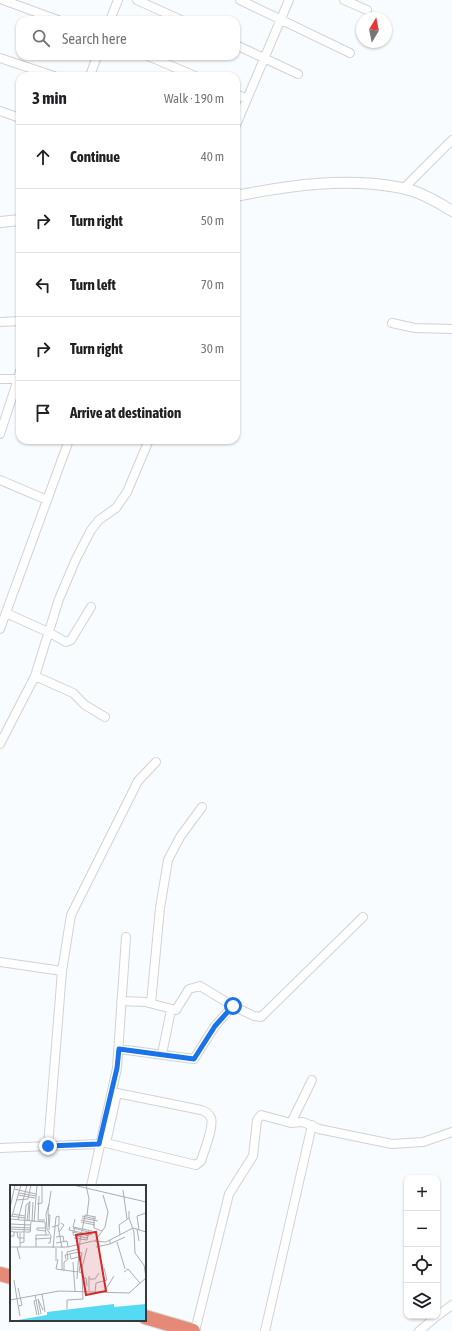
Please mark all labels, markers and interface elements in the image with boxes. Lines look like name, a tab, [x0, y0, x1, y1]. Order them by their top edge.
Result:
north arrow	[356, 12, 392, 48]
search box	[16, 16, 240, 60]
icon: search	[30, 27, 52, 49]
text: Search here	[62, 30, 127, 47]
text: 3 min	[32, 88, 67, 108]
text: Walk · 190 m	[164, 91, 224, 106]
icon: ahead	[32, 146, 54, 168]
text: Continue	[70, 148, 120, 165]
text: 40 m	[201, 149, 224, 164]
icon: right	[32, 210, 54, 232]
text: Turn right	[70, 212, 123, 229]
text: 50 m	[201, 213, 224, 228]
icon: left	[32, 274, 54, 296]
text: Turn left	[70, 276, 116, 293]
text: 70 m	[201, 277, 224, 292]
icon: right	[32, 338, 54, 360]
text: Turn right	[70, 340, 123, 357]
text: 30 m	[201, 341, 224, 356]
icon: arrive	[32, 402, 54, 424]
text: Arrive at destination	[70, 404, 181, 421]
route start	[224, 997, 242, 1015]
route end	[39, 1137, 57, 1155]
map controls	[404, 1175, 440, 1319]
button: +	[404, 1175, 440, 1211]
inset map	[10, 1185, 146, 1321]
button: −	[404, 1211, 440, 1247]
button: locate	[404, 1247, 440, 1283]
button: layers	[404, 1283, 440, 1319]

